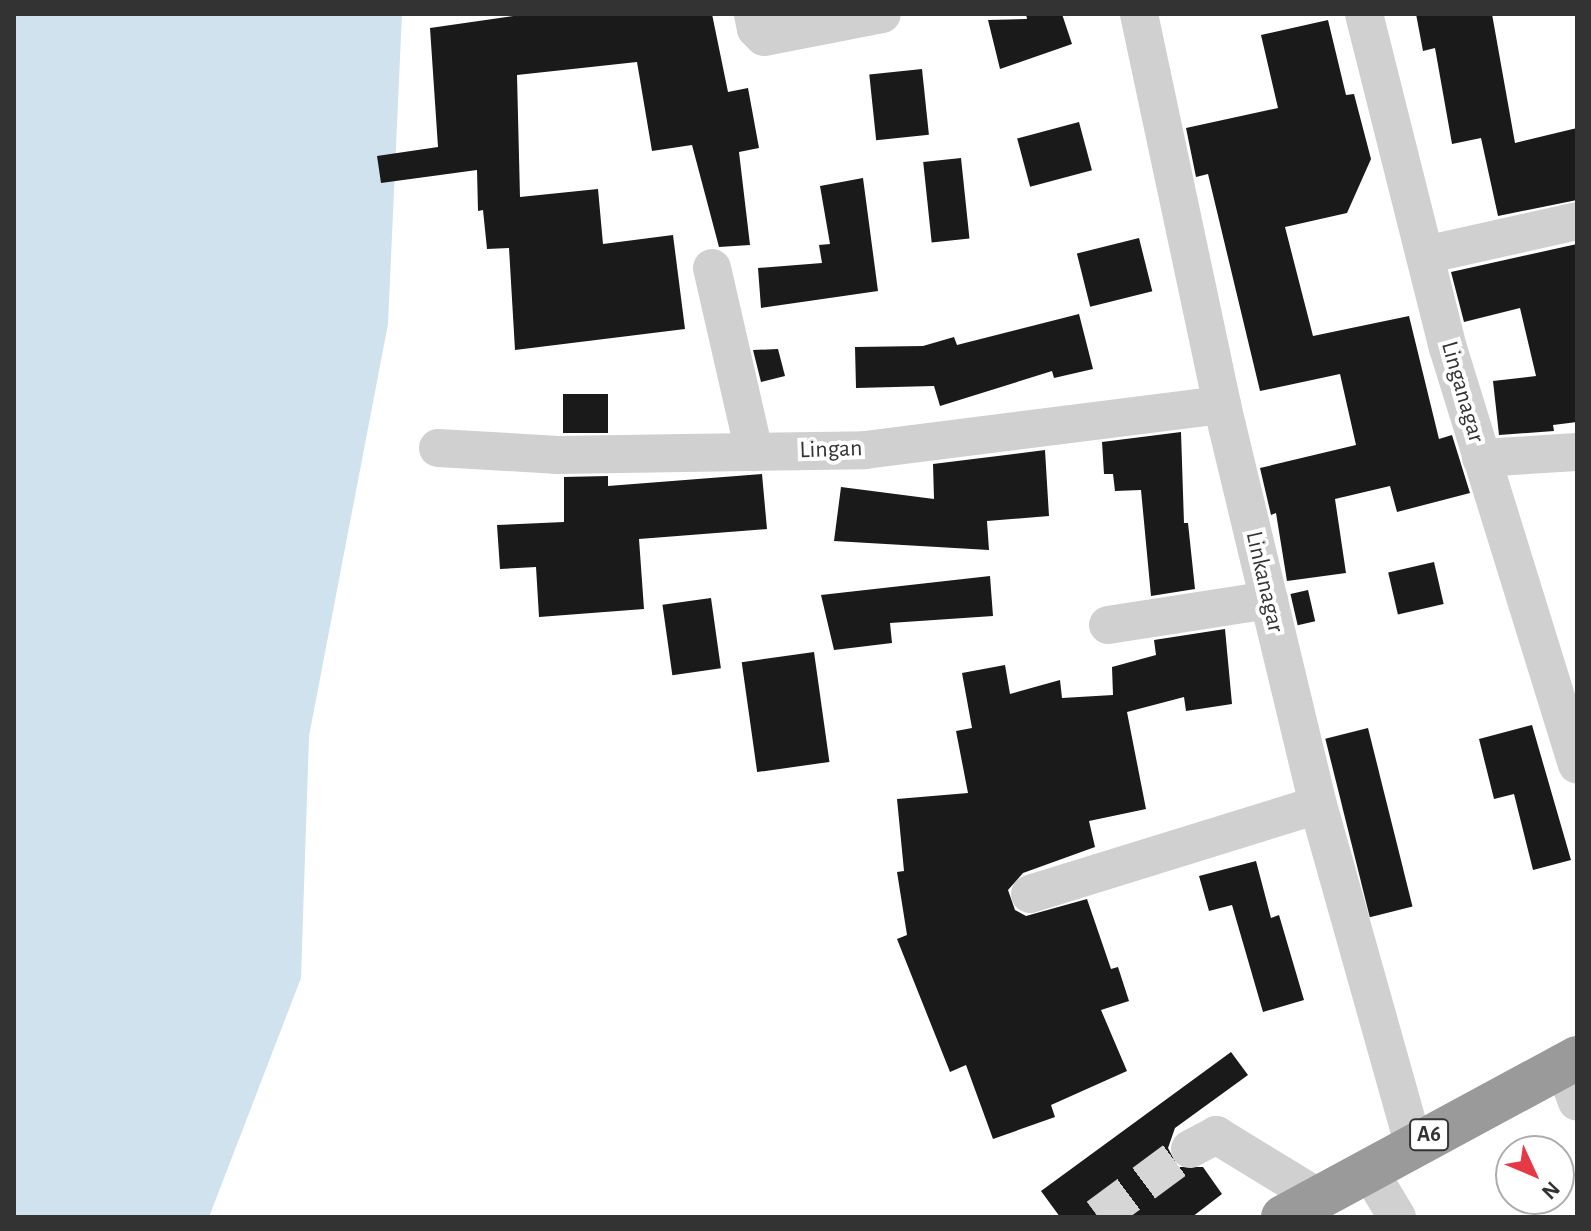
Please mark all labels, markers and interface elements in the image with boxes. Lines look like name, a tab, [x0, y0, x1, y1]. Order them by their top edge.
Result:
street label: Linganagar	[1434, 338, 1490, 446]
street label: Lingan	[799, 435, 863, 465]
street label: Linkanagar	[1238, 529, 1290, 635]
road number: A6	[1409, 1117, 1449, 1153]
north arrow	[1495, 1135, 1575, 1215]
text: N	[1538, 1177, 1564, 1203]

